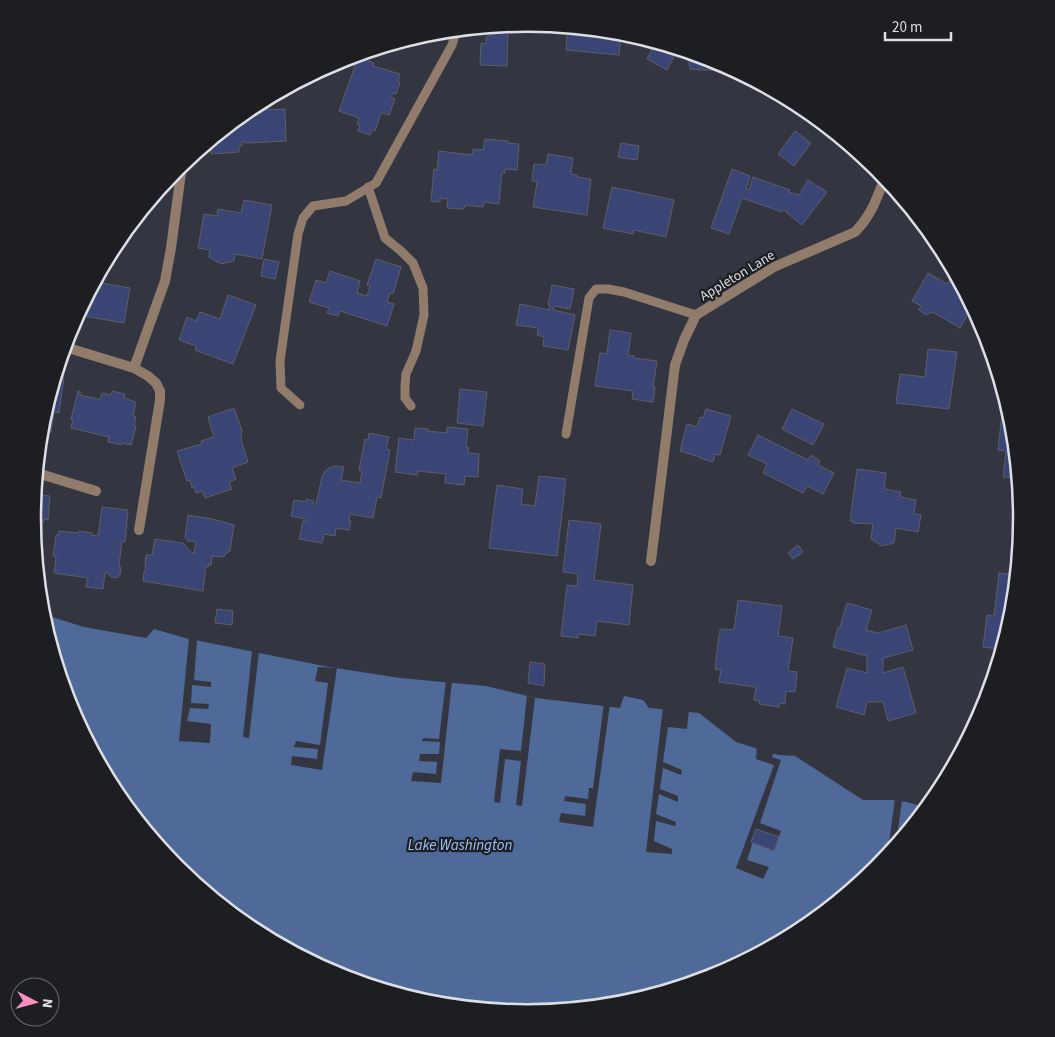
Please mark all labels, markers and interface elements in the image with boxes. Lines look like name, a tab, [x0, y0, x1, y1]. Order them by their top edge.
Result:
scale bar	[885, 10, 951, 42]
text: 20 m	[892, 17, 922, 38]
street label: Appleton Lane	[696, 245, 779, 306]
water label: Lake Washington	[408, 835, 512, 856]
north arrow	[10, 977, 60, 1027]
text: N	[37, 998, 57, 1009]

